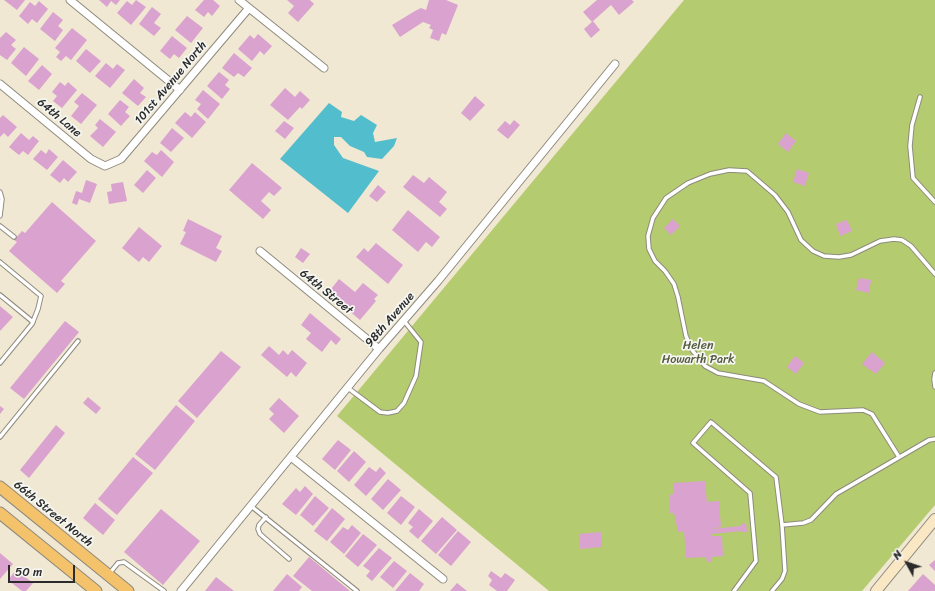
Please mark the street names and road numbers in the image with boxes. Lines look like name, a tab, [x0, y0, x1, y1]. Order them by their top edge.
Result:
street label: 101st Avenue North	[132, 39, 210, 127]
street label: 64th Lane	[34, 95, 84, 141]
street label: 64th Street	[297, 266, 355, 318]
street label: 98th Avenue	[362, 290, 418, 350]
street label: 66th Street North	[11, 478, 95, 550]

